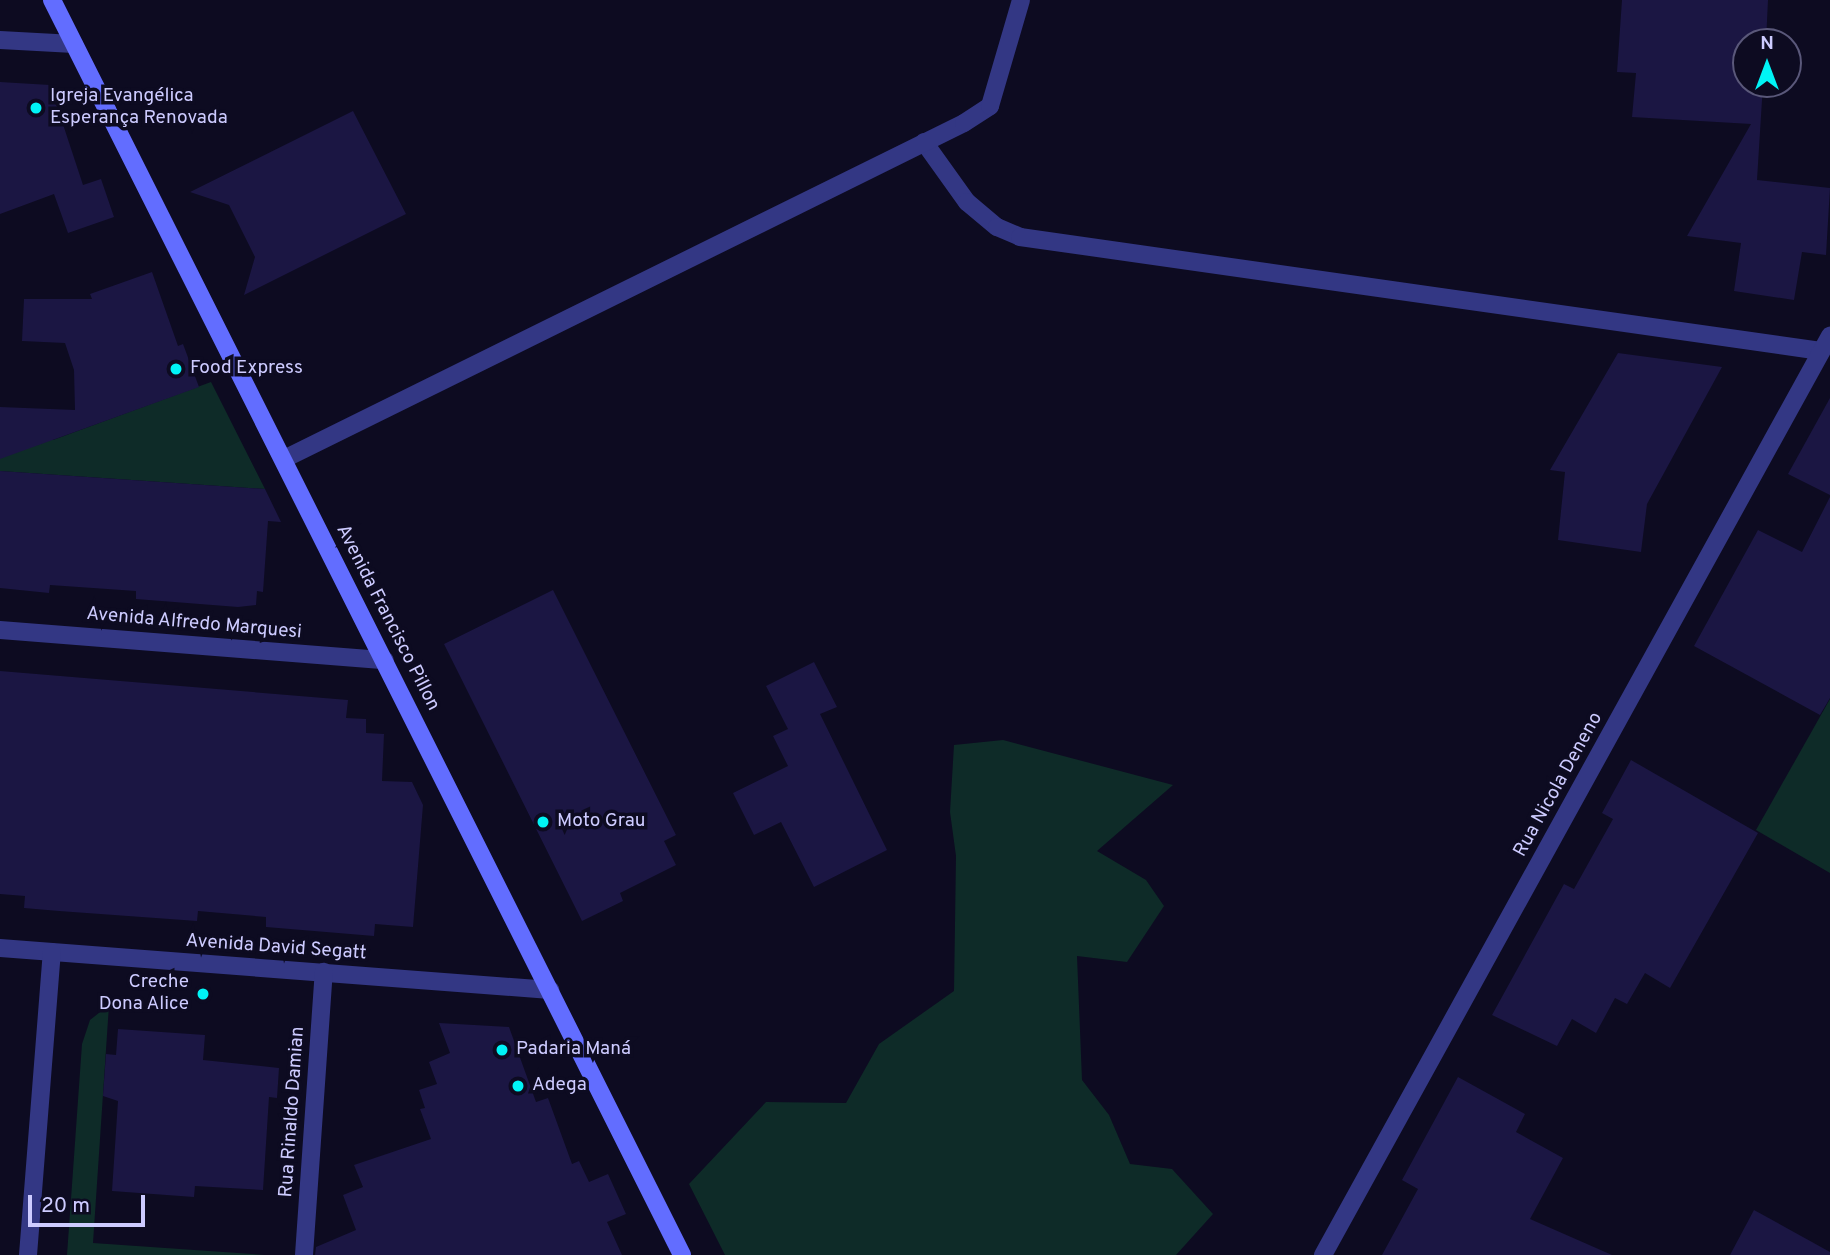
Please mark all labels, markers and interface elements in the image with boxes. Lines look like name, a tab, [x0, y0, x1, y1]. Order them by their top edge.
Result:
north arrow	[1732, 28, 1802, 98]
text: N	[1760, 32, 1774, 56]
place label: Igreja Evangélica Esperança Renovada	[50, 86, 228, 130]
marker: Igreja Evangélica Esperança Renovada	[28, 100, 44, 116]
place label: Food Express	[190, 358, 303, 380]
marker: Food Express	[168, 361, 184, 377]
street label: Avenida Francisco Pillon	[330, 521, 444, 715]
street label: Avenida Alfredo Marquesi	[85, 603, 303, 645]
street label: Rua Nicola Deneno	[1510, 709, 1608, 861]
place label: Moto Grau	[557, 811, 646, 833]
marker: Moto Grau	[535, 814, 551, 830]
street label: Avenida David Segatt	[185, 930, 367, 966]
place label: Creche Dona Alice	[98, 972, 189, 1016]
marker: Creche Dona Alice	[195, 986, 211, 1002]
street label: Rua Rinaldo Damian	[276, 1026, 310, 1198]
place label: Padaria Maná	[516, 1039, 631, 1061]
marker: Padaria Maná	[494, 1042, 510, 1058]
place label: Adega	[532, 1075, 587, 1097]
marker: Adega	[510, 1078, 526, 1094]
scale bar	[32, 1182, 149, 1226]
text: 20 m	[41, 1193, 90, 1220]

